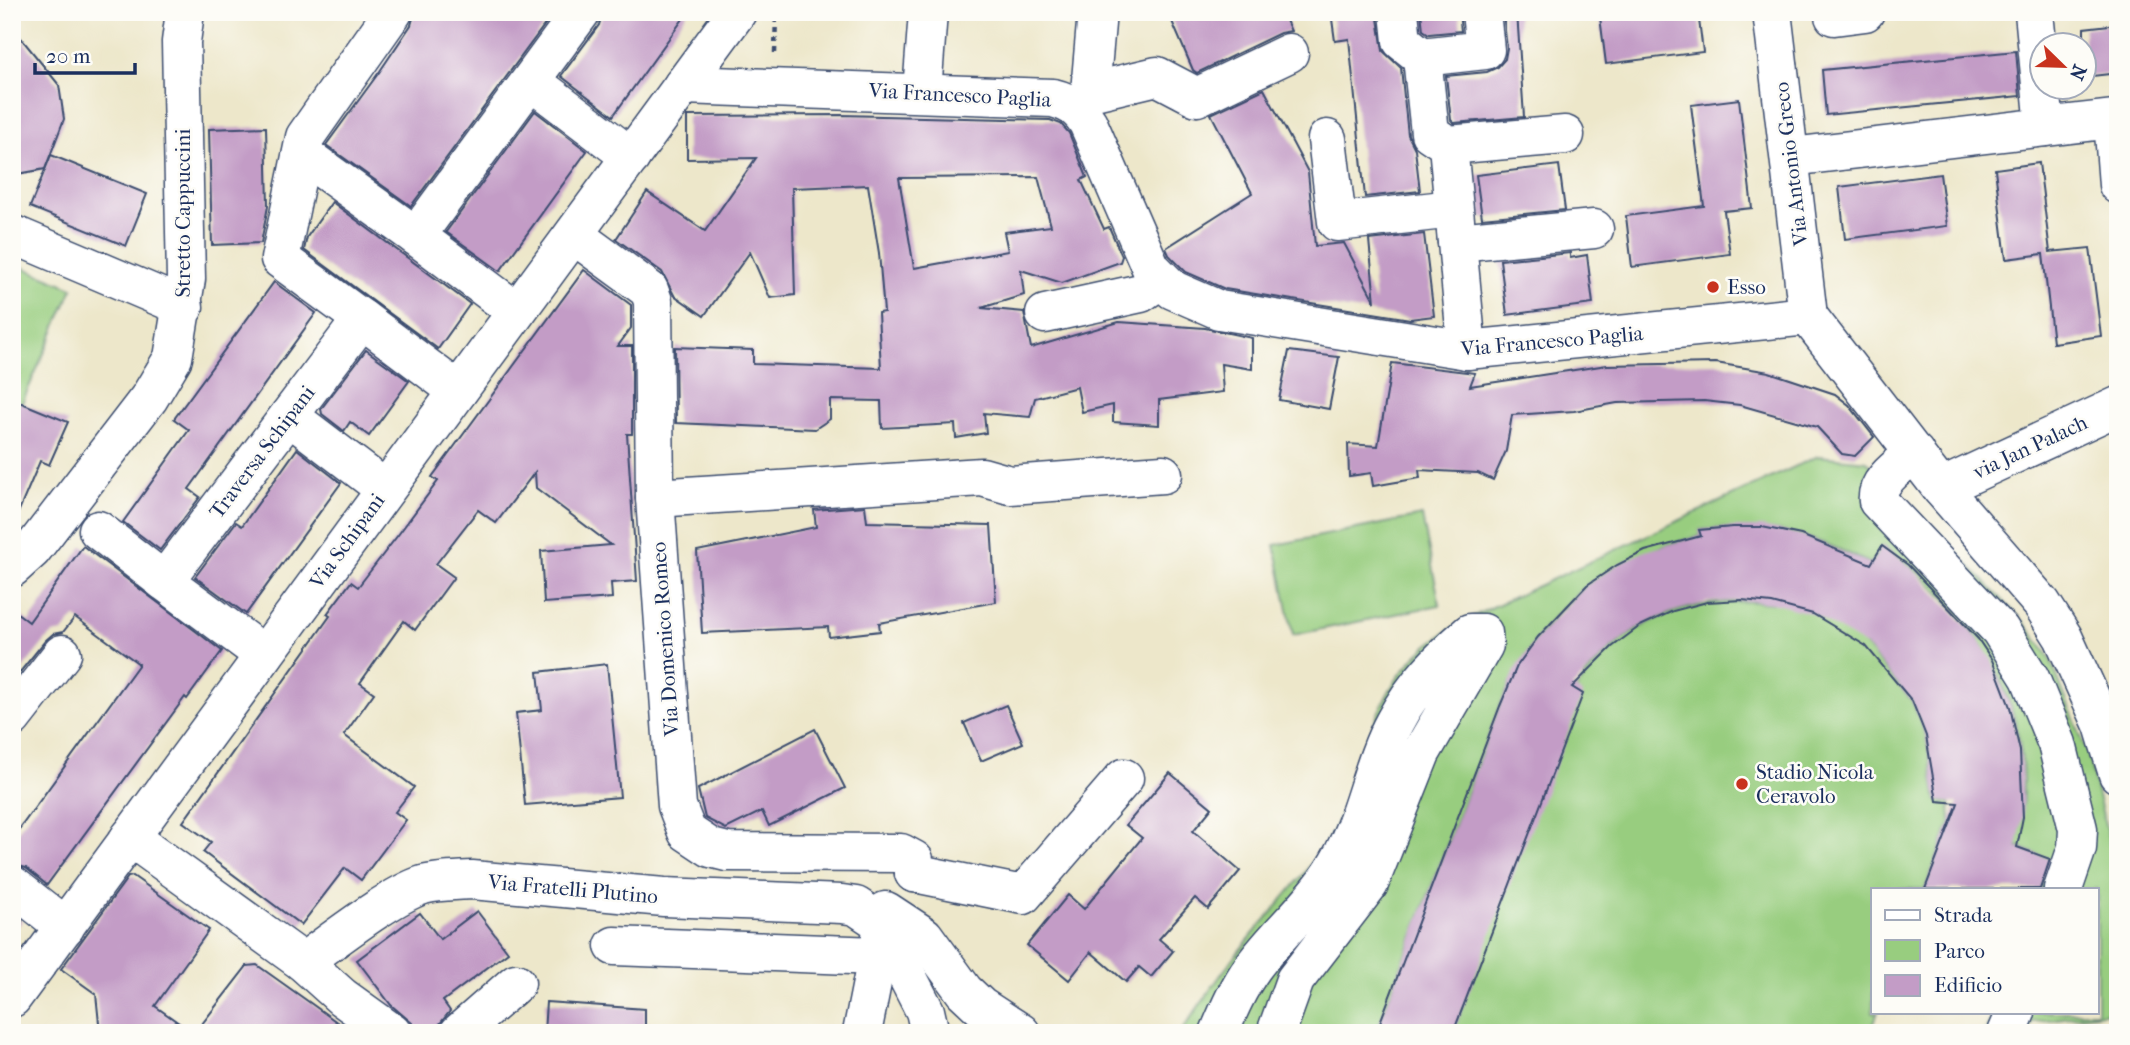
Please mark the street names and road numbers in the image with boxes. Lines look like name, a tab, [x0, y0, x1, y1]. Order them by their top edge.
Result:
street label: Via Francesco Paglia	[867, 78, 1052, 112]
street label: Via Antonio Greco	[1769, 81, 1813, 248]
street label: Stretto Cappuccini	[171, 128, 195, 298]
street label: Via Francesco Paglia	[1459, 321, 1644, 361]
street label: Traversa Schipani	[204, 381, 320, 523]
street label: via Jan Palach	[1969, 410, 2091, 484]
street label: Via Schipani	[304, 489, 389, 594]
street label: Via Domenico Romeo	[646, 541, 684, 738]
street label: Via Fratelli Plutino	[486, 870, 659, 908]

